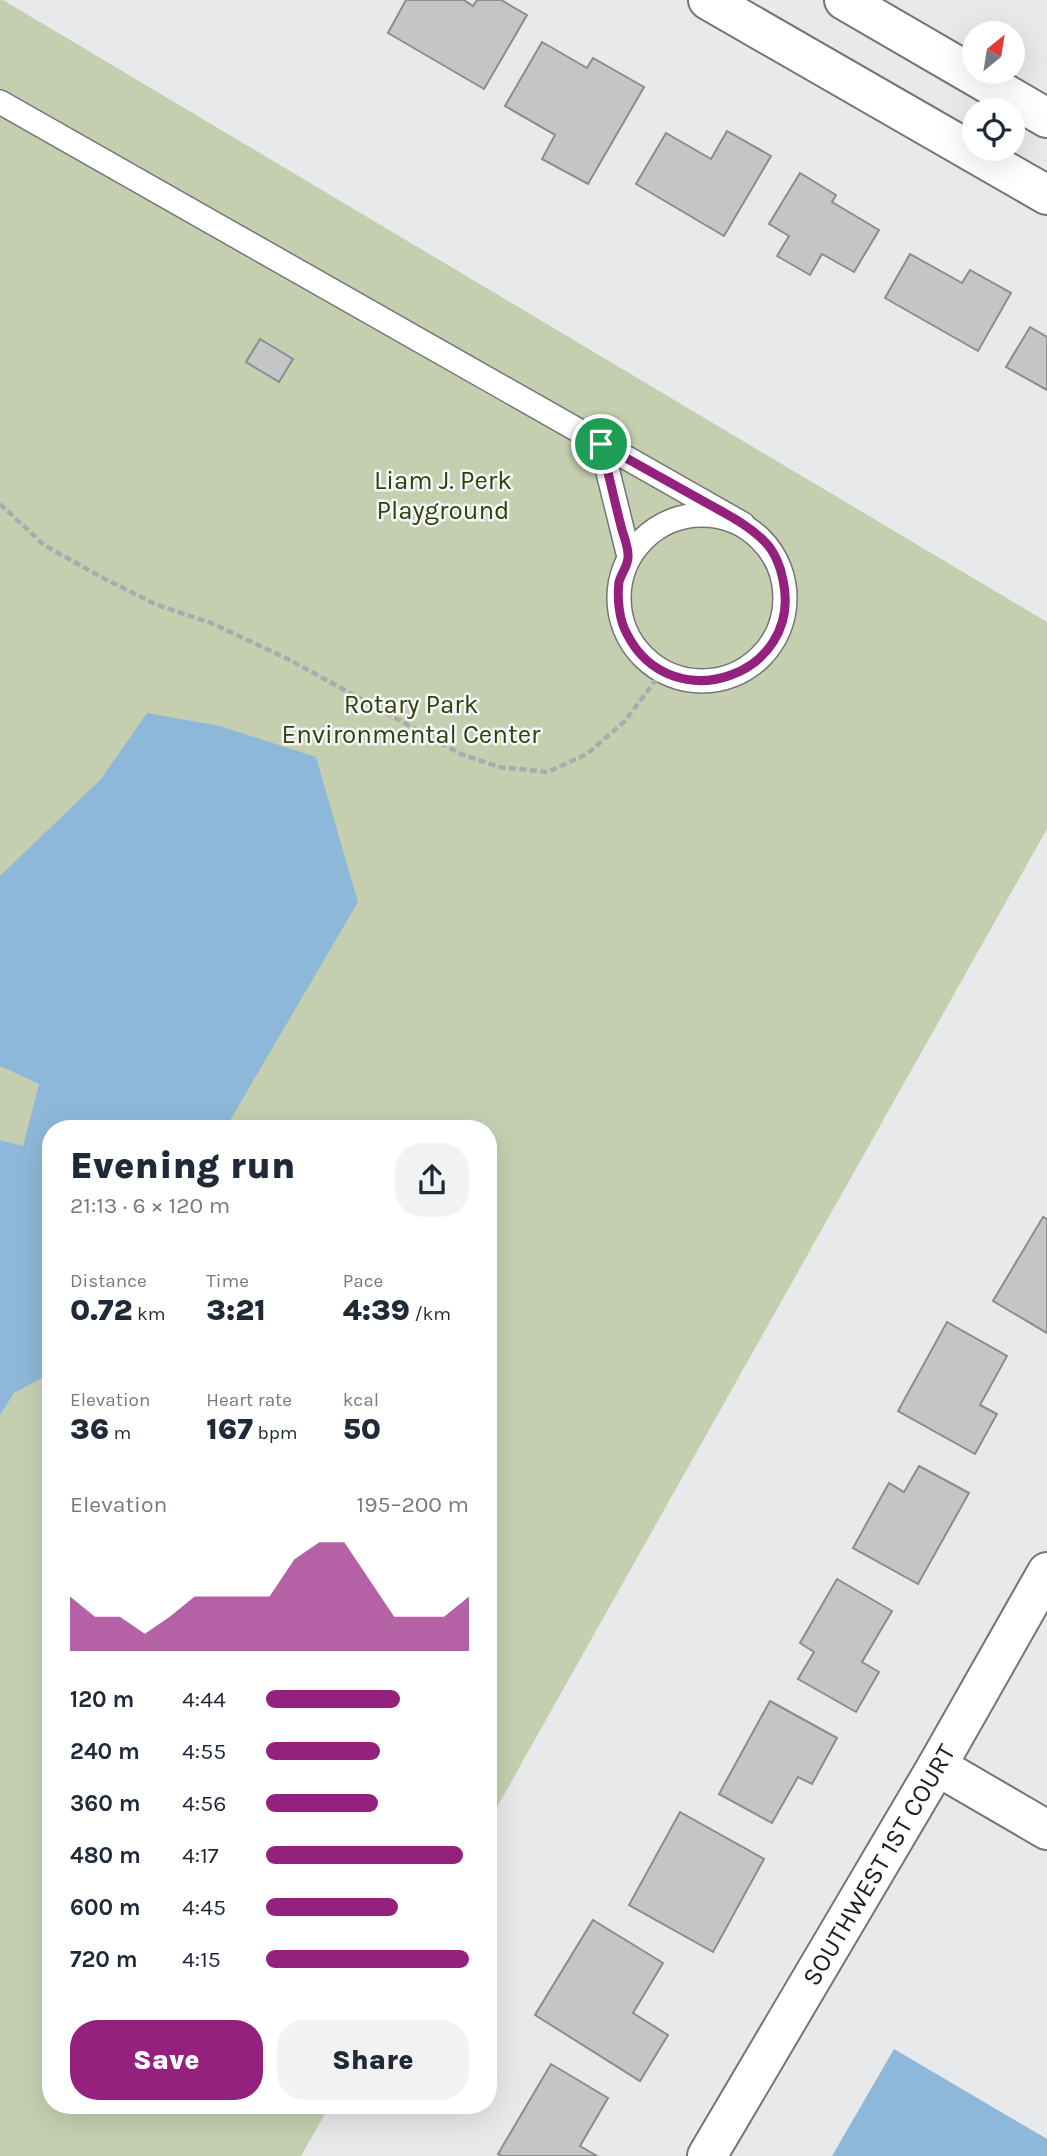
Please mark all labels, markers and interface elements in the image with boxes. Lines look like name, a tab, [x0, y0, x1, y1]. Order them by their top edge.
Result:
north arrow	[962, 21, 1026, 84]
map controls	[962, 21, 1025, 161]
button: locate	[962, 98, 1025, 161]
pin	[571, 414, 631, 474]
icon: arrive	[582, 425, 620, 463]
park label: Liam J. Perk Playground	[374, 465, 512, 526]
park label: Rotary Park Environmental Center	[282, 689, 541, 750]
text: Evening run	[70, 1143, 295, 1188]
button: share	[395, 1143, 469, 1217]
text: 21:13 · 6 × 120 m	[70, 1192, 230, 1219]
text: Distance	[70, 1270, 147, 1292]
text: Time	[206, 1270, 249, 1292]
text: Pace	[343, 1270, 383, 1292]
text: 0.72	[70, 1292, 133, 1328]
text: 3:21	[206, 1292, 266, 1328]
text: 4:39	[343, 1292, 410, 1328]
text: km	[133, 1303, 166, 1325]
text: /km	[410, 1303, 451, 1325]
text: Elevation	[70, 1389, 150, 1411]
text: Heart rate	[206, 1389, 292, 1411]
text: kcal	[343, 1389, 379, 1411]
text: 36	[70, 1411, 109, 1447]
text: 167	[206, 1411, 253, 1447]
text: 50	[343, 1411, 381, 1447]
text: m	[109, 1422, 131, 1444]
text: bpm	[253, 1422, 298, 1444]
text: Elevation	[70, 1491, 167, 1518]
text: 195–200 m	[357, 1491, 469, 1518]
text: 120 m	[70, 1686, 134, 1713]
text: 4:44	[182, 1686, 226, 1713]
text: 240 m	[70, 1738, 140, 1765]
text: 4:55	[182, 1738, 226, 1765]
street label: SOUTHWEST 1ST COURT	[796, 1739, 962, 1991]
text: 360 m	[70, 1790, 140, 1817]
text: 4:56	[182, 1790, 226, 1817]
text: 480 m	[70, 1842, 141, 1869]
text: 4:17	[182, 1842, 219, 1869]
text: 600 m	[70, 1894, 141, 1921]
text: 4:45	[182, 1894, 226, 1921]
text: 720 m	[70, 1946, 138, 1973]
text: 4:15	[182, 1946, 221, 1973]
button: Save	[70, 2020, 263, 2100]
button: Share	[277, 2020, 469, 2100]

